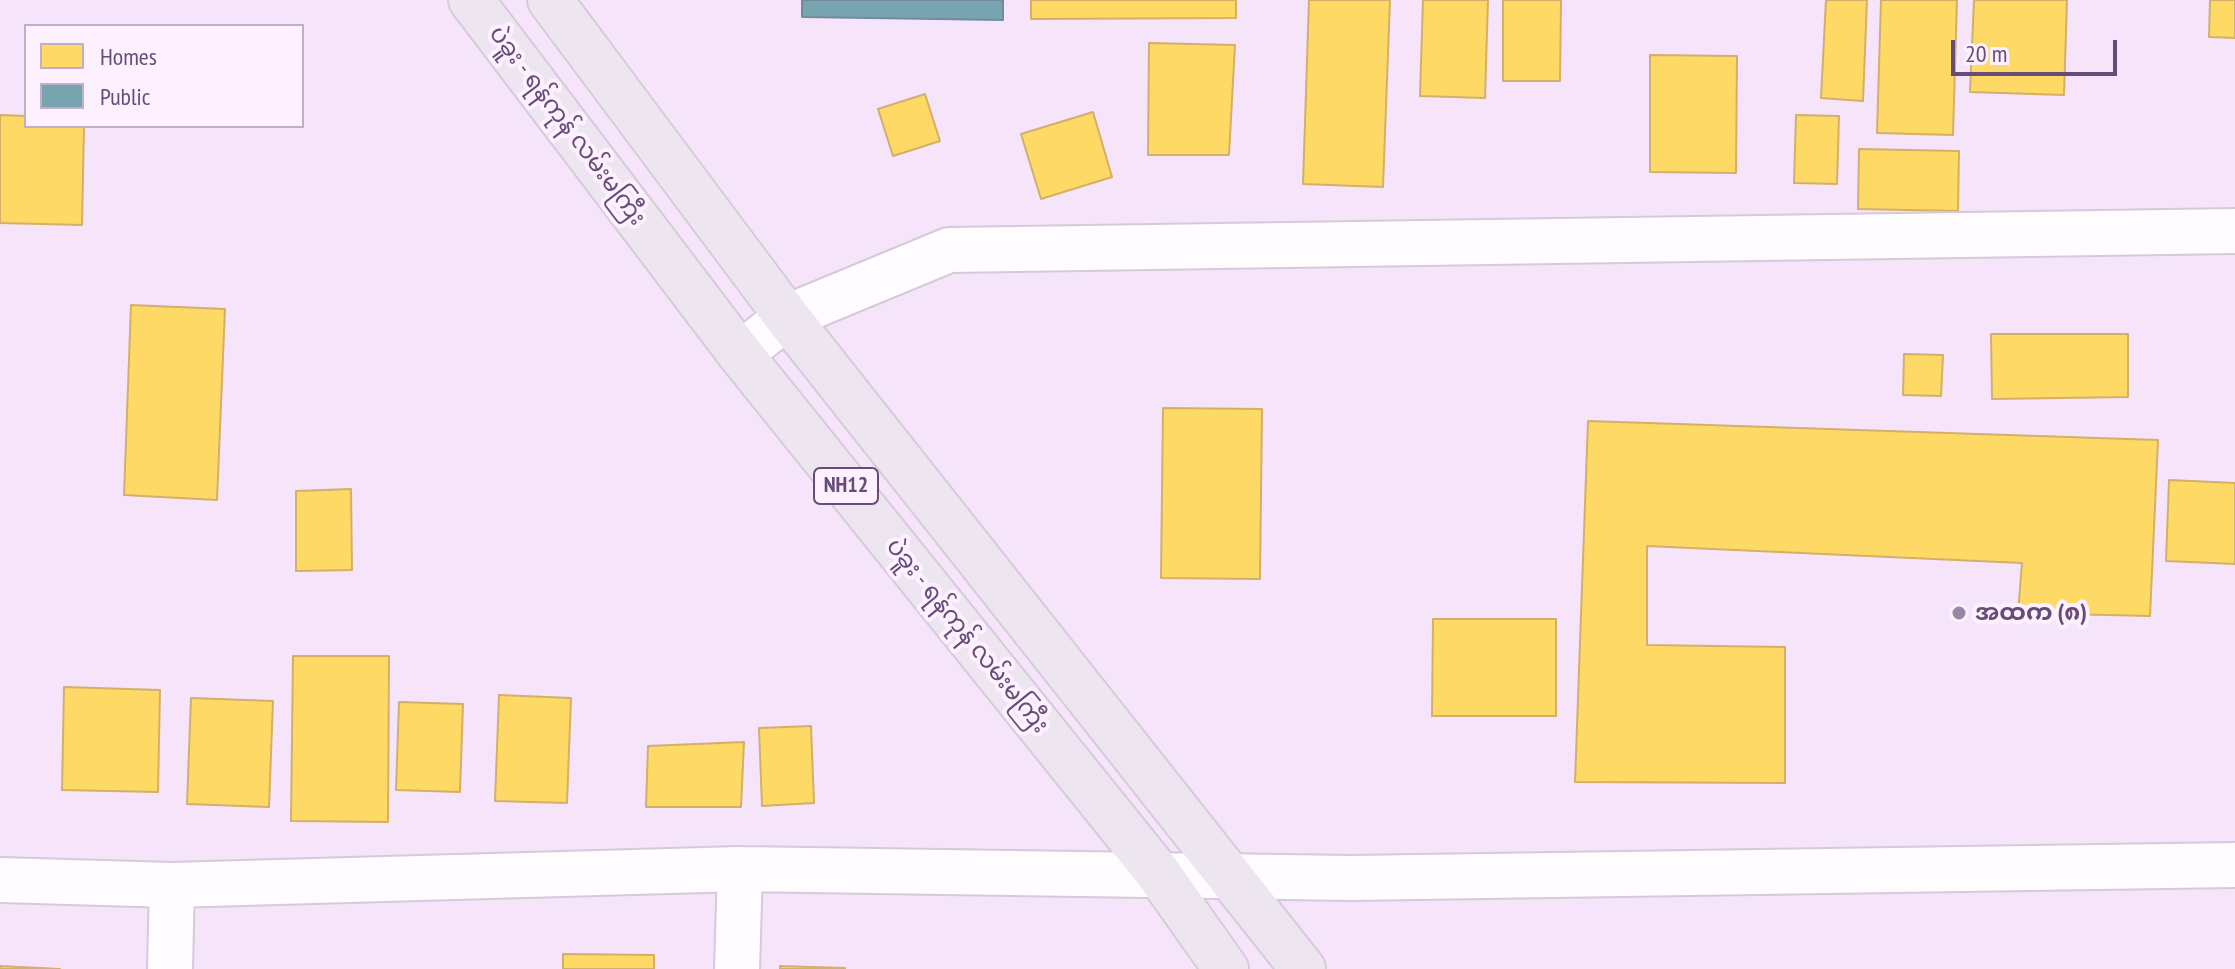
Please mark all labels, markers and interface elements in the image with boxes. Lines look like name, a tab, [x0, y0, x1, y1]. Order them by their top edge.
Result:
street label: ပဲခူး - ရန်ကုန် လမ်းမကြီး	[483, 21, 651, 231]
legend	[24, 24, 304, 128]
scale bar	[1955, 24, 2121, 74]
text: 20 m	[1965, 38, 2007, 69]
text: Homes	[100, 41, 157, 72]
text: Public	[100, 81, 150, 112]
road number: NH12	[814, 468, 878, 504]
street label: ပဲခူး - ရန်ကုန် လမ်းမကြီး	[880, 533, 1054, 739]
place label: အထက (၈)	[1975, 599, 2087, 627]
marker: အထက (၈)	[1950, 604, 1968, 622]

